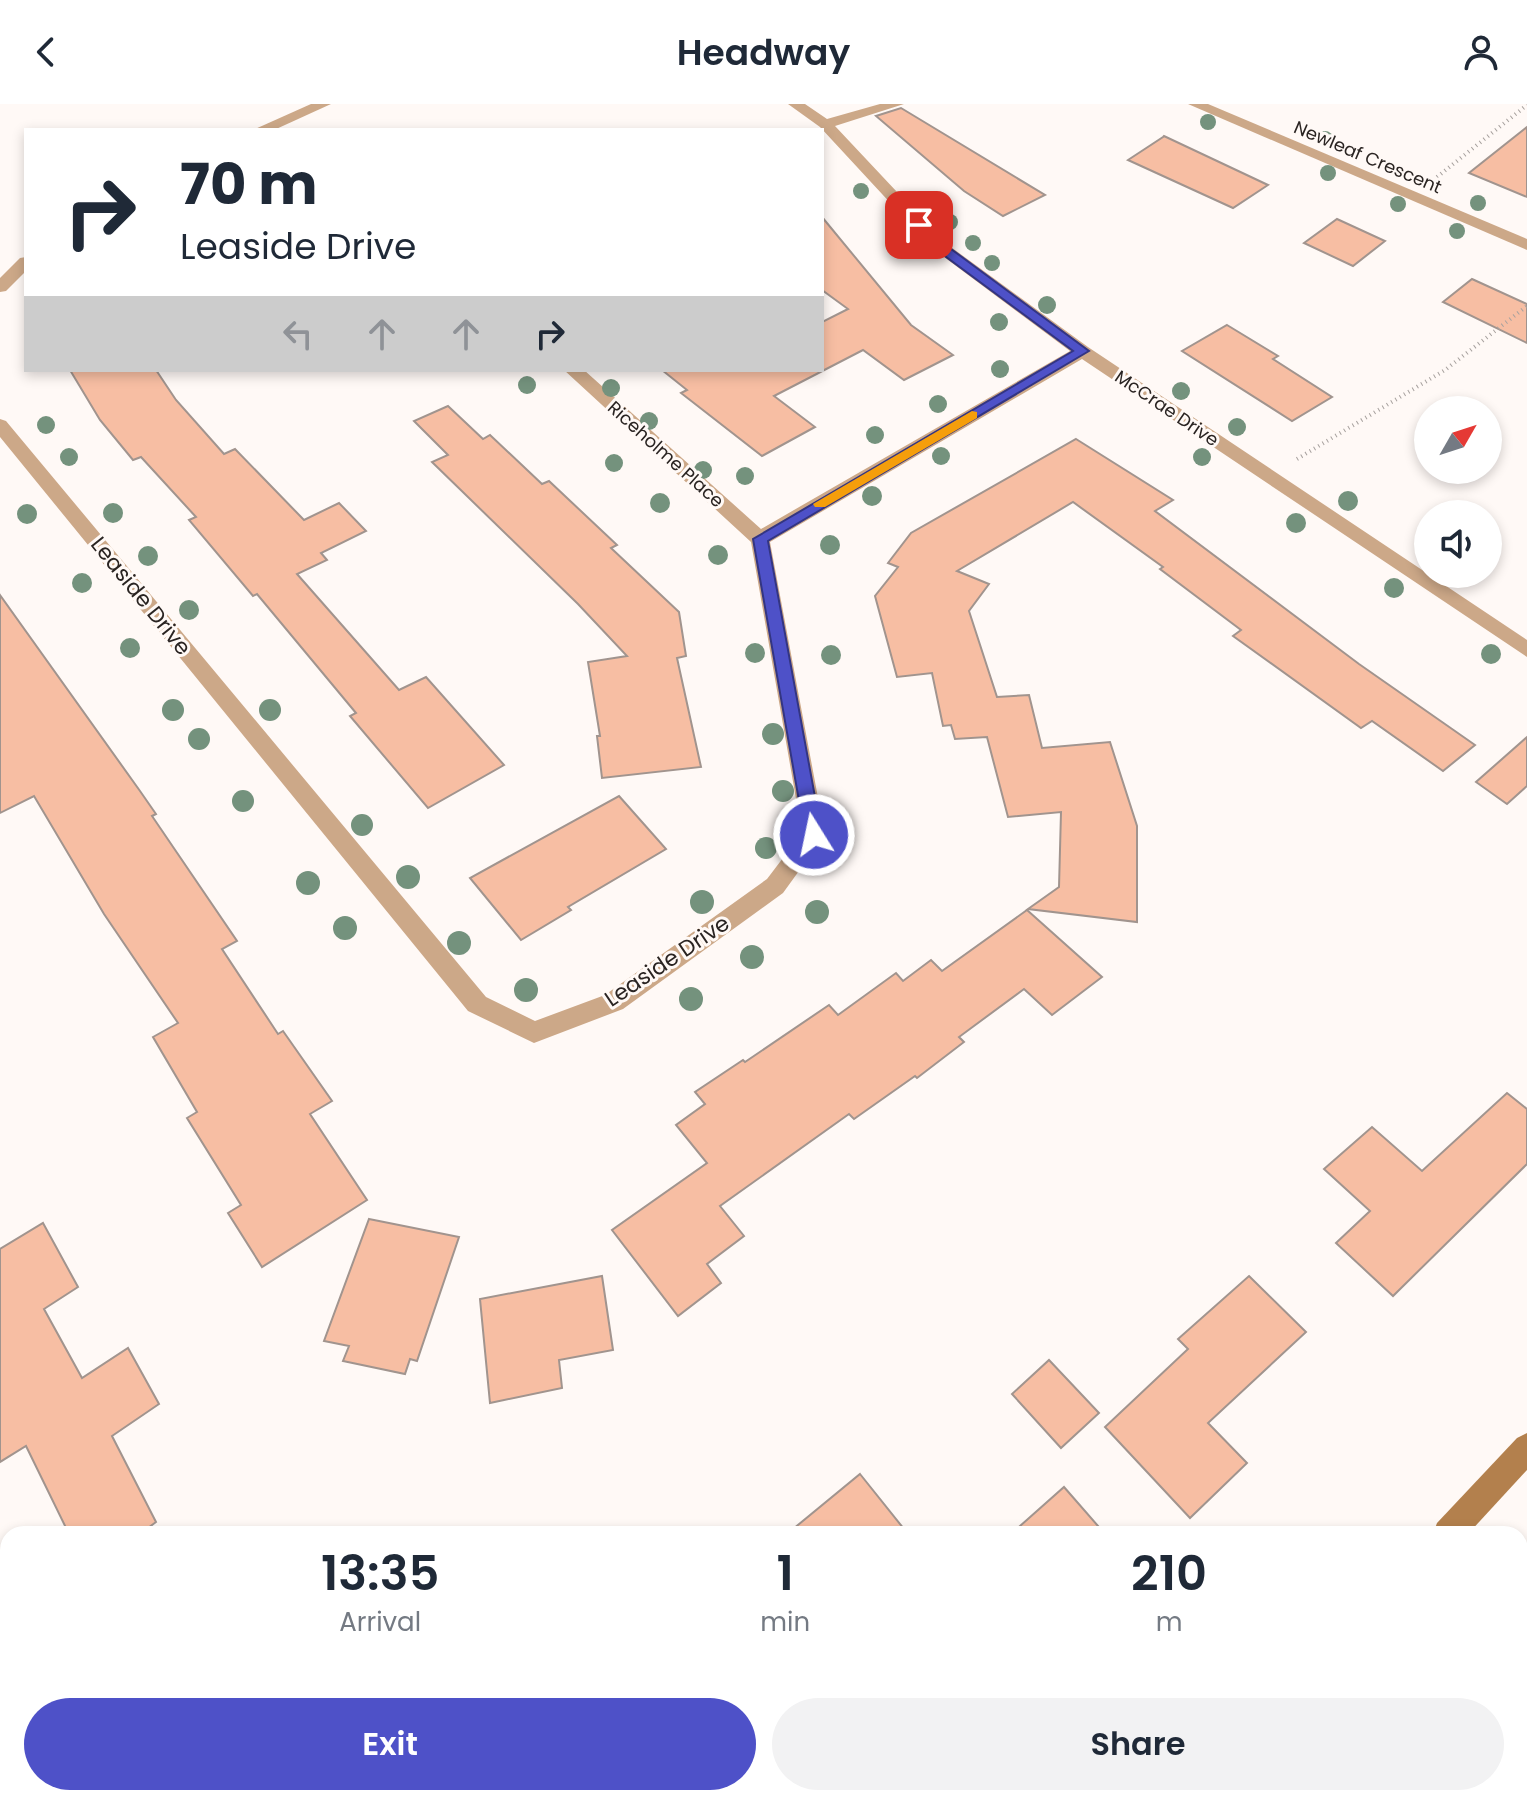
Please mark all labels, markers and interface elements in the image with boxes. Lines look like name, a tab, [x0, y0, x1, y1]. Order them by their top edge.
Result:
text: Headway	[677, 27, 850, 78]
icon: back	[24, 30, 68, 74]
icon: person	[1459, 30, 1503, 74]
street label: Newleaf Crescent	[1290, 115, 1446, 199]
text: 70 m	[180, 145, 318, 224]
icon: right	[48, 160, 152, 264]
pin	[885, 191, 953, 259]
icon: arrive	[897, 203, 941, 247]
text: Leaside Drive	[180, 221, 416, 272]
icon: left	[276, 312, 320, 356]
icon: ahead	[360, 312, 404, 356]
icon: ahead	[444, 312, 488, 356]
icon: right	[528, 312, 572, 356]
street label: McCrae Drive	[1110, 364, 1224, 452]
street label: Riceholme Place	[602, 395, 730, 513]
north arrow	[1414, 396, 1502, 484]
map controls	[1414, 396, 1502, 588]
button: sound	[1414, 500, 1502, 588]
street label: Leaside Drive	[84, 530, 198, 662]
position arrow	[772, 793, 856, 877]
street label: Leaside Drive	[598, 908, 736, 1014]
text: 13:35	[321, 1540, 439, 1607]
text: 1	[777, 1540, 794, 1607]
text: 210	[1131, 1540, 1207, 1607]
text: Arrival	[339, 1604, 421, 1640]
text: min	[760, 1604, 810, 1640]
text: m	[1156, 1604, 1182, 1640]
button: Exit	[24, 1698, 756, 1790]
button: Share	[772, 1698, 1504, 1790]

